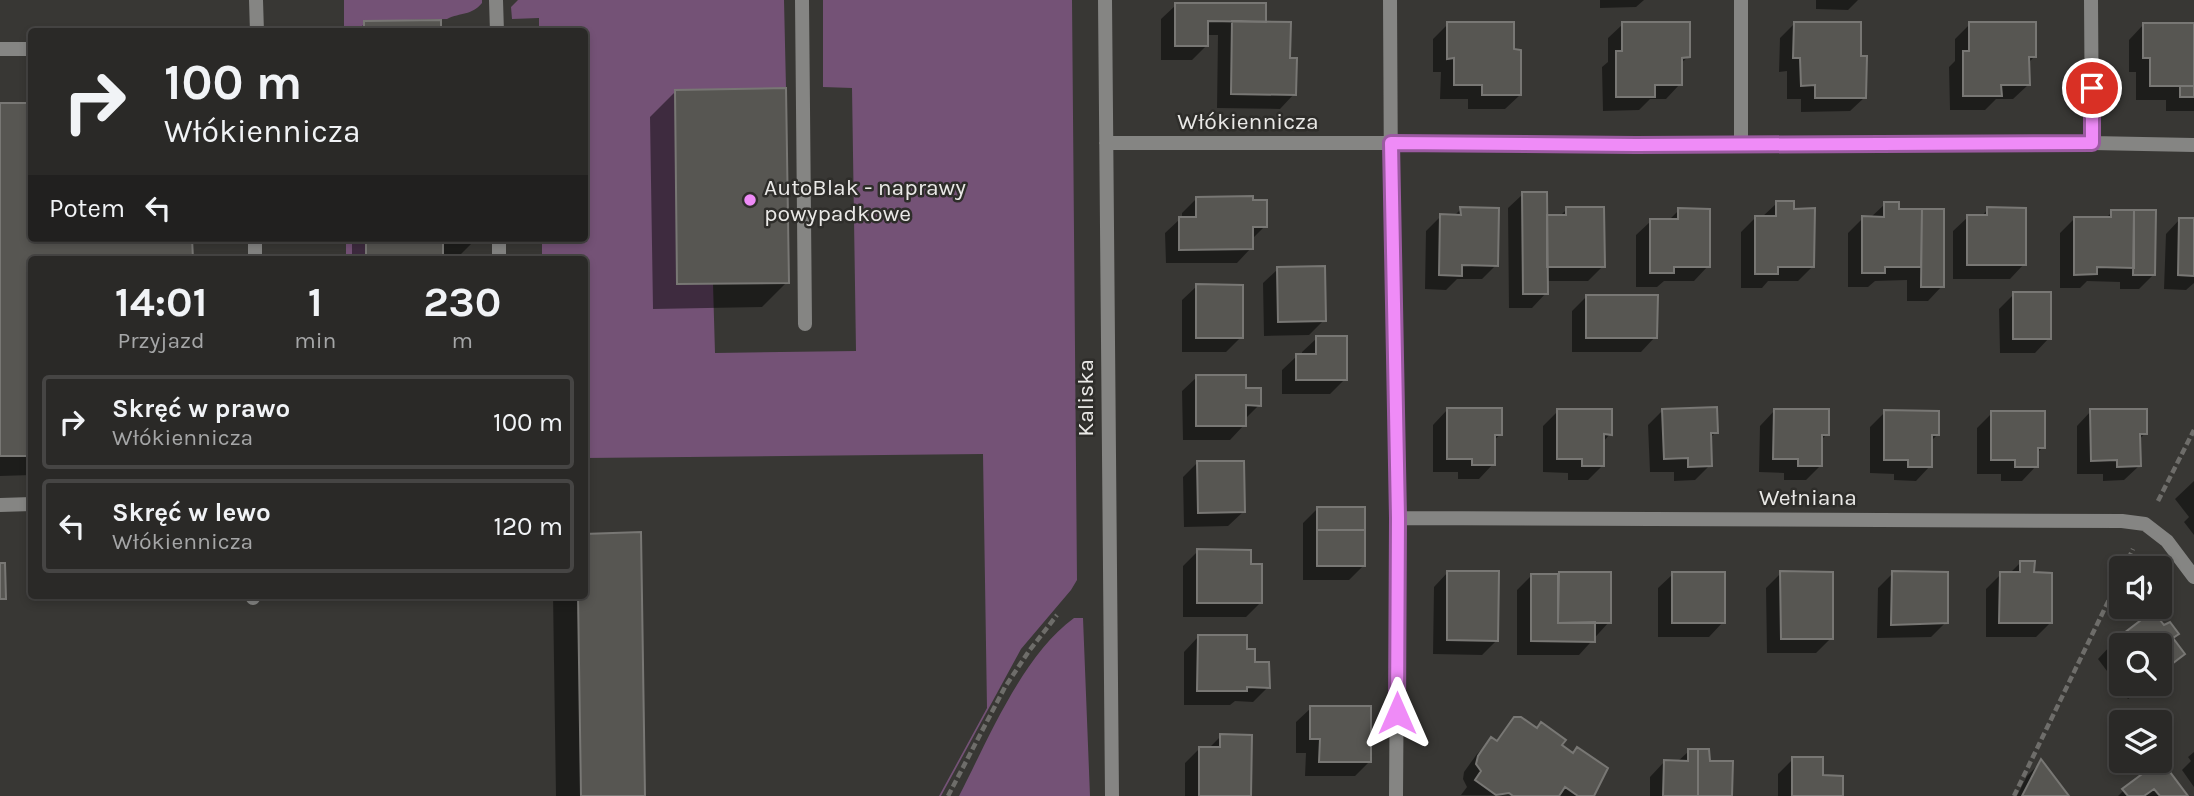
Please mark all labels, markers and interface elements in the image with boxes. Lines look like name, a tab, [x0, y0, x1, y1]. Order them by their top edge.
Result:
text: 100 m	[164, 54, 302, 111]
icon: right	[49, 56, 140, 147]
pin	[2062, 58, 2122, 118]
icon: arrive	[2073, 69, 2111, 107]
street label: Włókiennicza	[1177, 108, 1319, 135]
text: Włókiennicza	[164, 113, 361, 150]
place label: AutoBlak - naprawy powypadkowe	[764, 174, 966, 227]
icon: left	[139, 189, 177, 227]
marker: AutoBlak - naprawy powypadkowe	[742, 192, 758, 208]
text: Potem	[49, 193, 125, 224]
text: 14:01	[115, 277, 208, 327]
text: 1	[308, 277, 323, 327]
text: 230	[423, 277, 501, 327]
text: Przyjazd	[118, 327, 205, 354]
text: min	[294, 327, 336, 354]
text: m	[451, 327, 473, 354]
street label: Kaliska	[1072, 359, 1099, 437]
text: Skręć w prawo	[112, 393, 290, 424]
icon: right	[53, 403, 91, 441]
text: 100 m	[493, 407, 563, 438]
text: Włókiennicza	[112, 424, 253, 451]
street label: Wełniana	[1759, 484, 1857, 511]
text: Skręć w lewo	[112, 497, 271, 528]
icon: left	[53, 507, 91, 545]
text: 120 m	[493, 511, 563, 542]
text: Włókiennicza	[112, 528, 253, 555]
map controls	[2109, 556, 2172, 773]
button: sound	[2109, 556, 2172, 619]
button: search	[2109, 633, 2172, 696]
position arrow	[1360, 676, 1434, 750]
button: layers	[2109, 710, 2172, 773]

